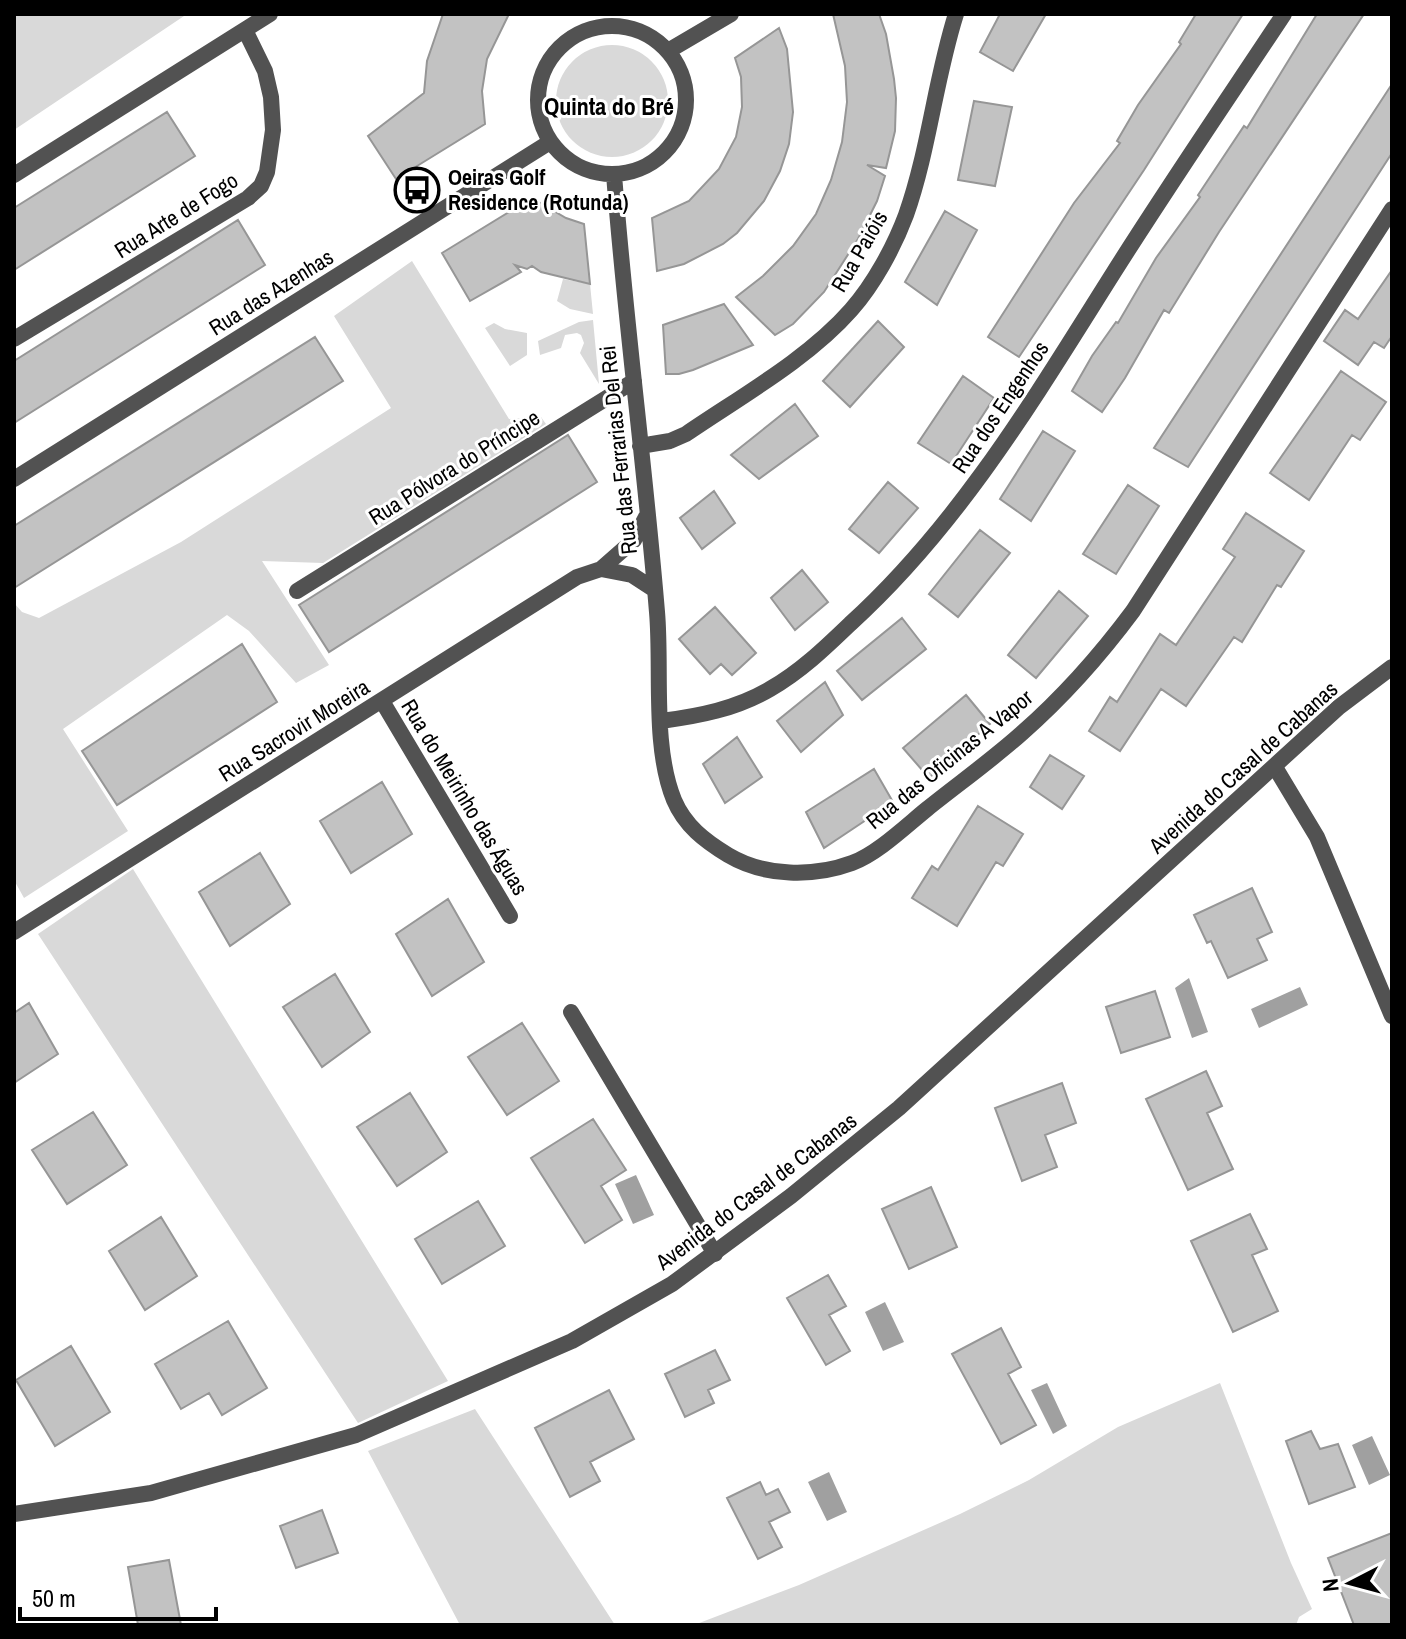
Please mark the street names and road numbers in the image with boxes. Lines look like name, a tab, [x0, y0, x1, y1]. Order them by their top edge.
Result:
street label: Rua Arte de Fogo	[108, 165, 244, 265]
street label: Rua Paióis	[824, 205, 894, 297]
street label: Rua das Azenhas	[203, 242, 339, 342]
street label: Rua dos Engenhos	[945, 335, 1055, 479]
street label: Rua das Ferrarias Del Rei	[592, 344, 644, 556]
street label: Rua Pólvora do Príncipe	[363, 402, 545, 532]
street label: Rua Sacrovir Moreira	[213, 672, 375, 788]
street label: Avenida do Casal de Cabanas	[1141, 674, 1344, 861]
street label: Rua das Oficinas A Vapor	[859, 682, 1039, 836]
street label: Rua do Meirinho das Águas	[395, 693, 535, 901]
street label: Avenida do Casal de Cabanas	[649, 1105, 863, 1277]

